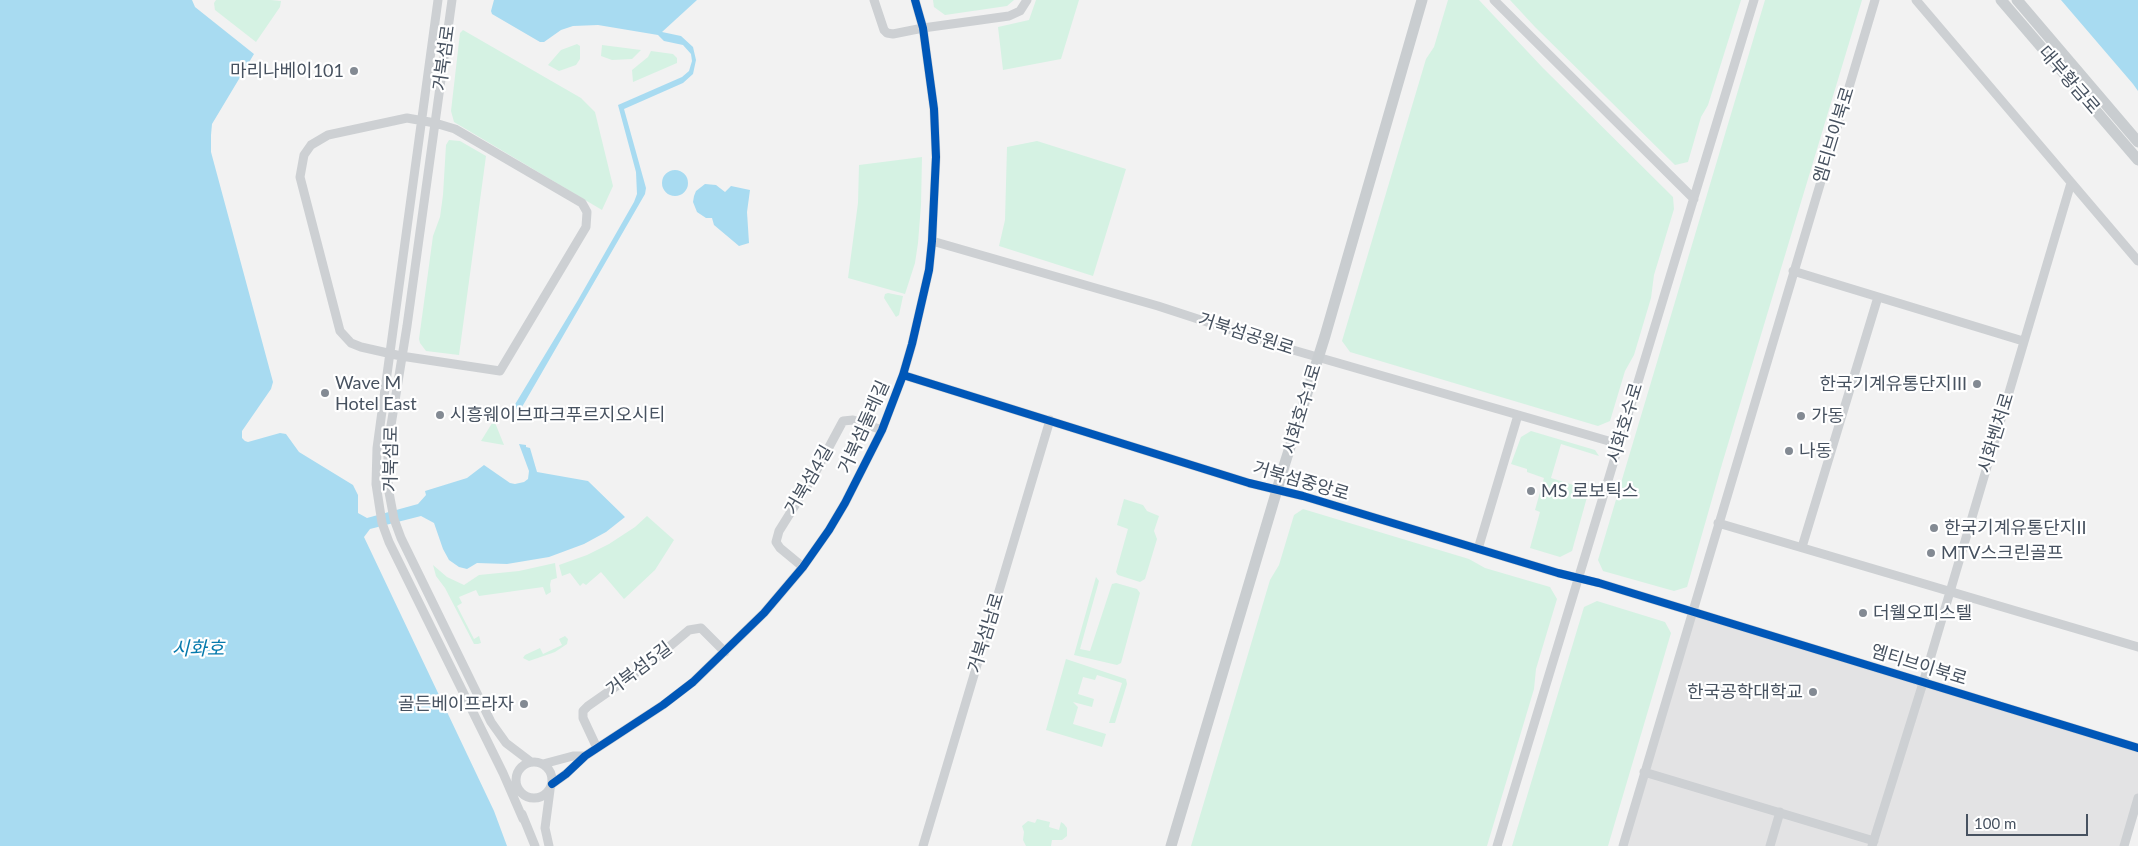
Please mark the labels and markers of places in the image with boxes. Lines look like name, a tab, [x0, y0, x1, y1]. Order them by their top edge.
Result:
place label: 마리나베이101	[230, 60, 344, 82]
marker: 마리나베이101	[348, 65, 360, 77]
place label: Wave M Hotel East	[335, 372, 417, 414]
place label: 한국기계유통단지III	[1819, 373, 1967, 395]
marker: 한국기계유통단지III	[1971, 378, 1983, 390]
marker: Wave M Hotel East	[319, 387, 331, 399]
place label: 시흥웨이브파크푸르지오시티	[450, 404, 665, 426]
place label: 가동	[1811, 405, 1844, 427]
marker: 시흥웨이브파크푸르지오시티	[434, 409, 446, 421]
marker: 가동	[1795, 410, 1807, 422]
place label: 나동	[1799, 440, 1832, 462]
marker: 나동	[1783, 445, 1795, 457]
place label: MS 로보틱스	[1541, 480, 1638, 502]
marker: MS 로보틱스	[1525, 485, 1537, 497]
place label: 한국기계유통단지II	[1944, 517, 2087, 539]
marker: 한국기계유통단지II	[1928, 522, 1940, 534]
place label: MTV스크린골프	[1941, 542, 2063, 564]
marker: MTV스크린골프	[1925, 547, 1937, 559]
place label: 더웰오피스텔	[1873, 602, 1972, 624]
marker: 더웰오피스텔	[1857, 607, 1869, 619]
place label: 한국공학대학교	[1687, 681, 1803, 703]
marker: 한국공학대학교	[1807, 686, 1819, 698]
place label: 골든베이프라자	[398, 693, 514, 715]
marker: 골든베이프라자	[518, 698, 530, 710]

